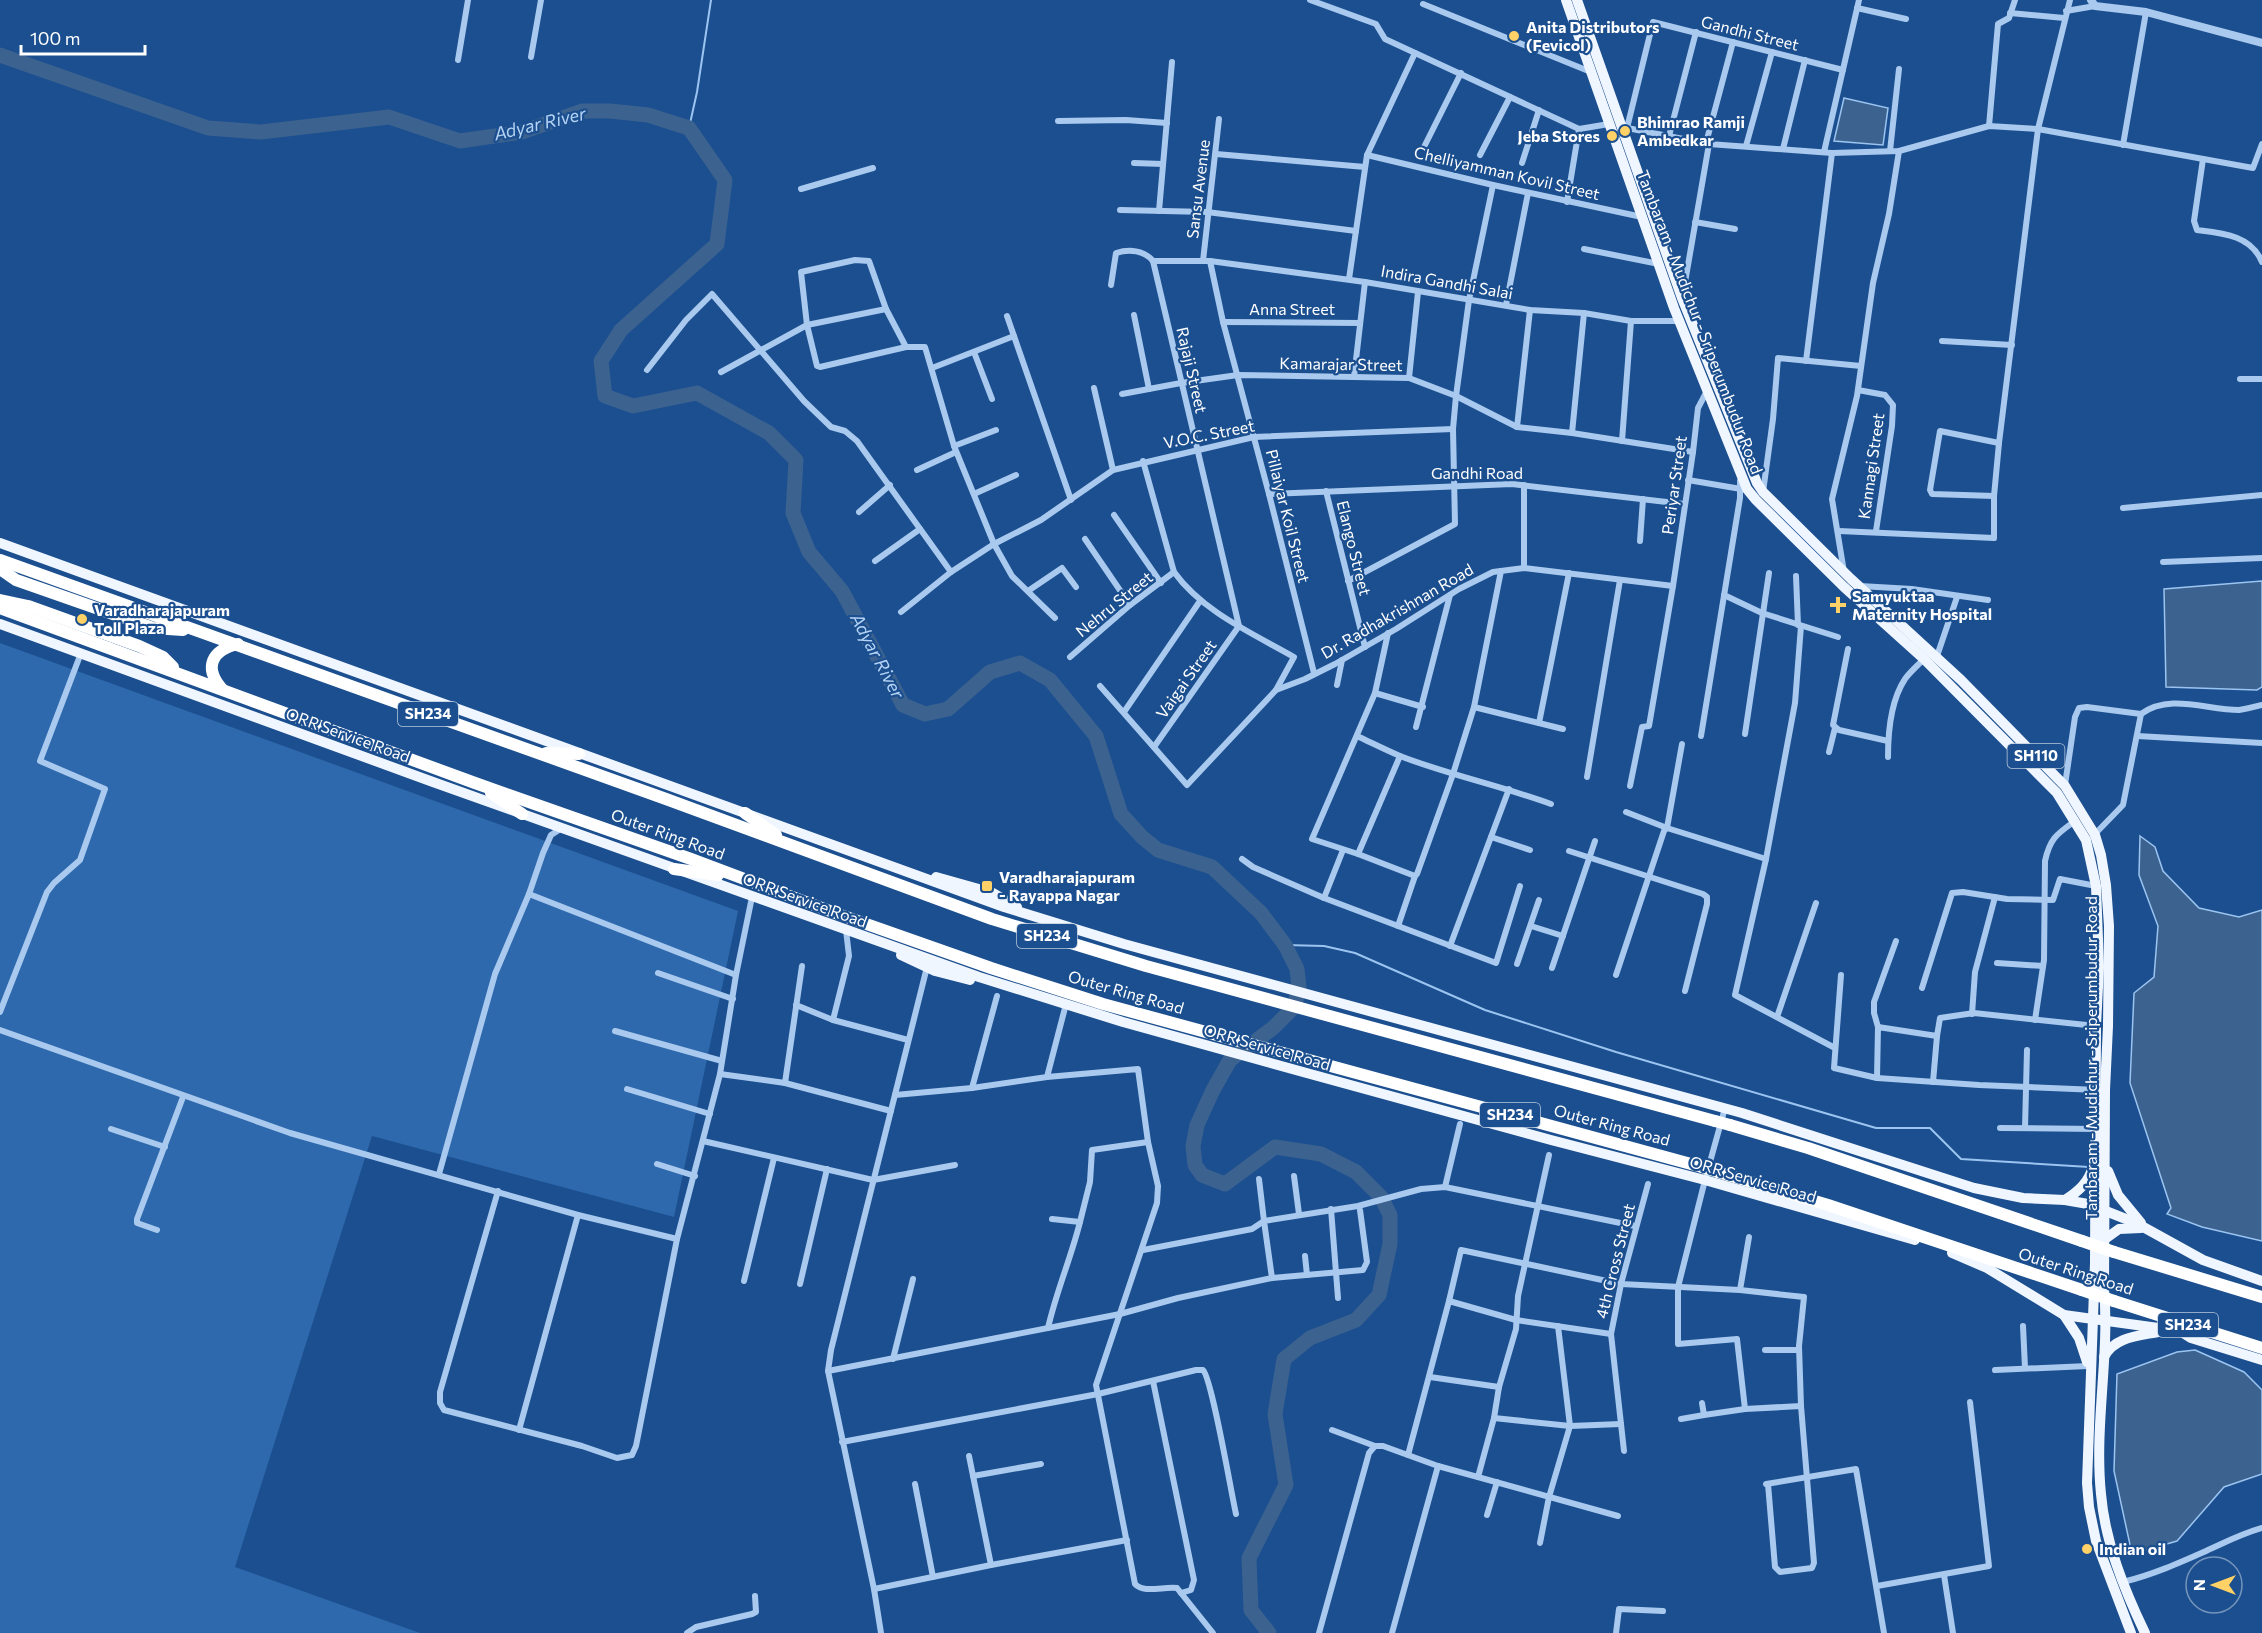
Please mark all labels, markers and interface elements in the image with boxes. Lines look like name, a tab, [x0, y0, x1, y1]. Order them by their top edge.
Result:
street label: Gandhi Street	[1699, 11, 1801, 54]
place label: Anita Distributors (Fevicol)	[1526, 17, 1660, 54]
scale bar	[21, 18, 146, 56]
text: 100 m	[30, 27, 80, 49]
marker: Anita Distributors (Fevicol)	[1507, 29, 1521, 43]
water label: Adyar River	[491, 102, 589, 145]
place label: Bhimrao Ramji Ambedkar	[1637, 112, 1745, 149]
marker: Bhimrao Ramji Ambedkar	[1618, 124, 1632, 138]
place label: Jeba Stores	[1518, 126, 1600, 145]
marker: Jeba Stores	[1605, 129, 1619, 143]
street label: Sansu Avenue	[1182, 138, 1213, 239]
street label: Chelliyamman Kovil Street	[1412, 142, 1602, 203]
street label: Tambaram - Mudichur - Sriperumbudur Road	[1634, 167, 1767, 476]
street label: Indira Gandhi Salai	[1380, 261, 1515, 302]
street label: Anna Street	[1249, 299, 1335, 318]
street label: Rajaji Street	[1173, 325, 1212, 415]
street label: Kamarajar Street	[1279, 353, 1403, 374]
street label: Kannagi Street	[1854, 411, 1887, 520]
street label: V.O.C. Street	[1162, 415, 1256, 452]
street label: Periyar Street	[1657, 434, 1690, 536]
street label: Pillaiyar Koil Street	[1263, 447, 1314, 585]
street label: Gandhi Road	[1431, 463, 1523, 482]
street label: Elango Street	[1333, 498, 1376, 598]
street label: Dr. Radhakrishnan Road	[1317, 559, 1476, 662]
street label: Nehru Street	[1071, 567, 1156, 640]
place label: Samyuktaa Maternity Hospital	[1852, 586, 1992, 623]
marker: Samyuktaa Maternity Hospital	[1829, 596, 1847, 614]
place label: Varadharajapuram Toll Plaza	[94, 600, 230, 637]
water label: Adyar River	[846, 608, 910, 703]
marker: Varadharajapuram Toll Plaza	[75, 612, 89, 626]
street label: Vaigai Street	[1151, 635, 1220, 722]
road number: SH234	[398, 702, 458, 726]
street label: ORR Service Road	[283, 703, 413, 766]
road number: SH110	[2008, 744, 2064, 768]
street label: Outer Ring Road	[609, 804, 728, 863]
place label: Varadharajapuram - Rayappa Nagar	[999, 867, 1135, 904]
street label: ORR Service Road	[740, 868, 870, 931]
marker: Varadharajapuram - Rayappa Nagar	[980, 879, 994, 893]
street label: Tambaram - Mudichur - Sriperumbudur Road	[2081, 896, 2100, 1220]
road number: SH234	[1017, 924, 1077, 948]
street label: Outer Ring Road	[1066, 966, 1186, 1017]
street label: ORR Service Road	[1202, 1019, 1333, 1074]
street label: Outer Ring Road	[1552, 1100, 1672, 1149]
road number: SH234	[1480, 1103, 1540, 1127]
street label: ORR Service Road	[1688, 1151, 1819, 1206]
street label: 4th Cross Street	[1591, 1201, 1638, 1320]
street label: Outer Ring Road	[2016, 1243, 2136, 1298]
road number: SH234	[2158, 1313, 2218, 1337]
place label: Indian oil	[2099, 1539, 2166, 1558]
marker: Indian oil	[2080, 1542, 2094, 1556]
north arrow	[2184, 1555, 2244, 1615]
text: N	[2189, 1579, 2208, 1591]

